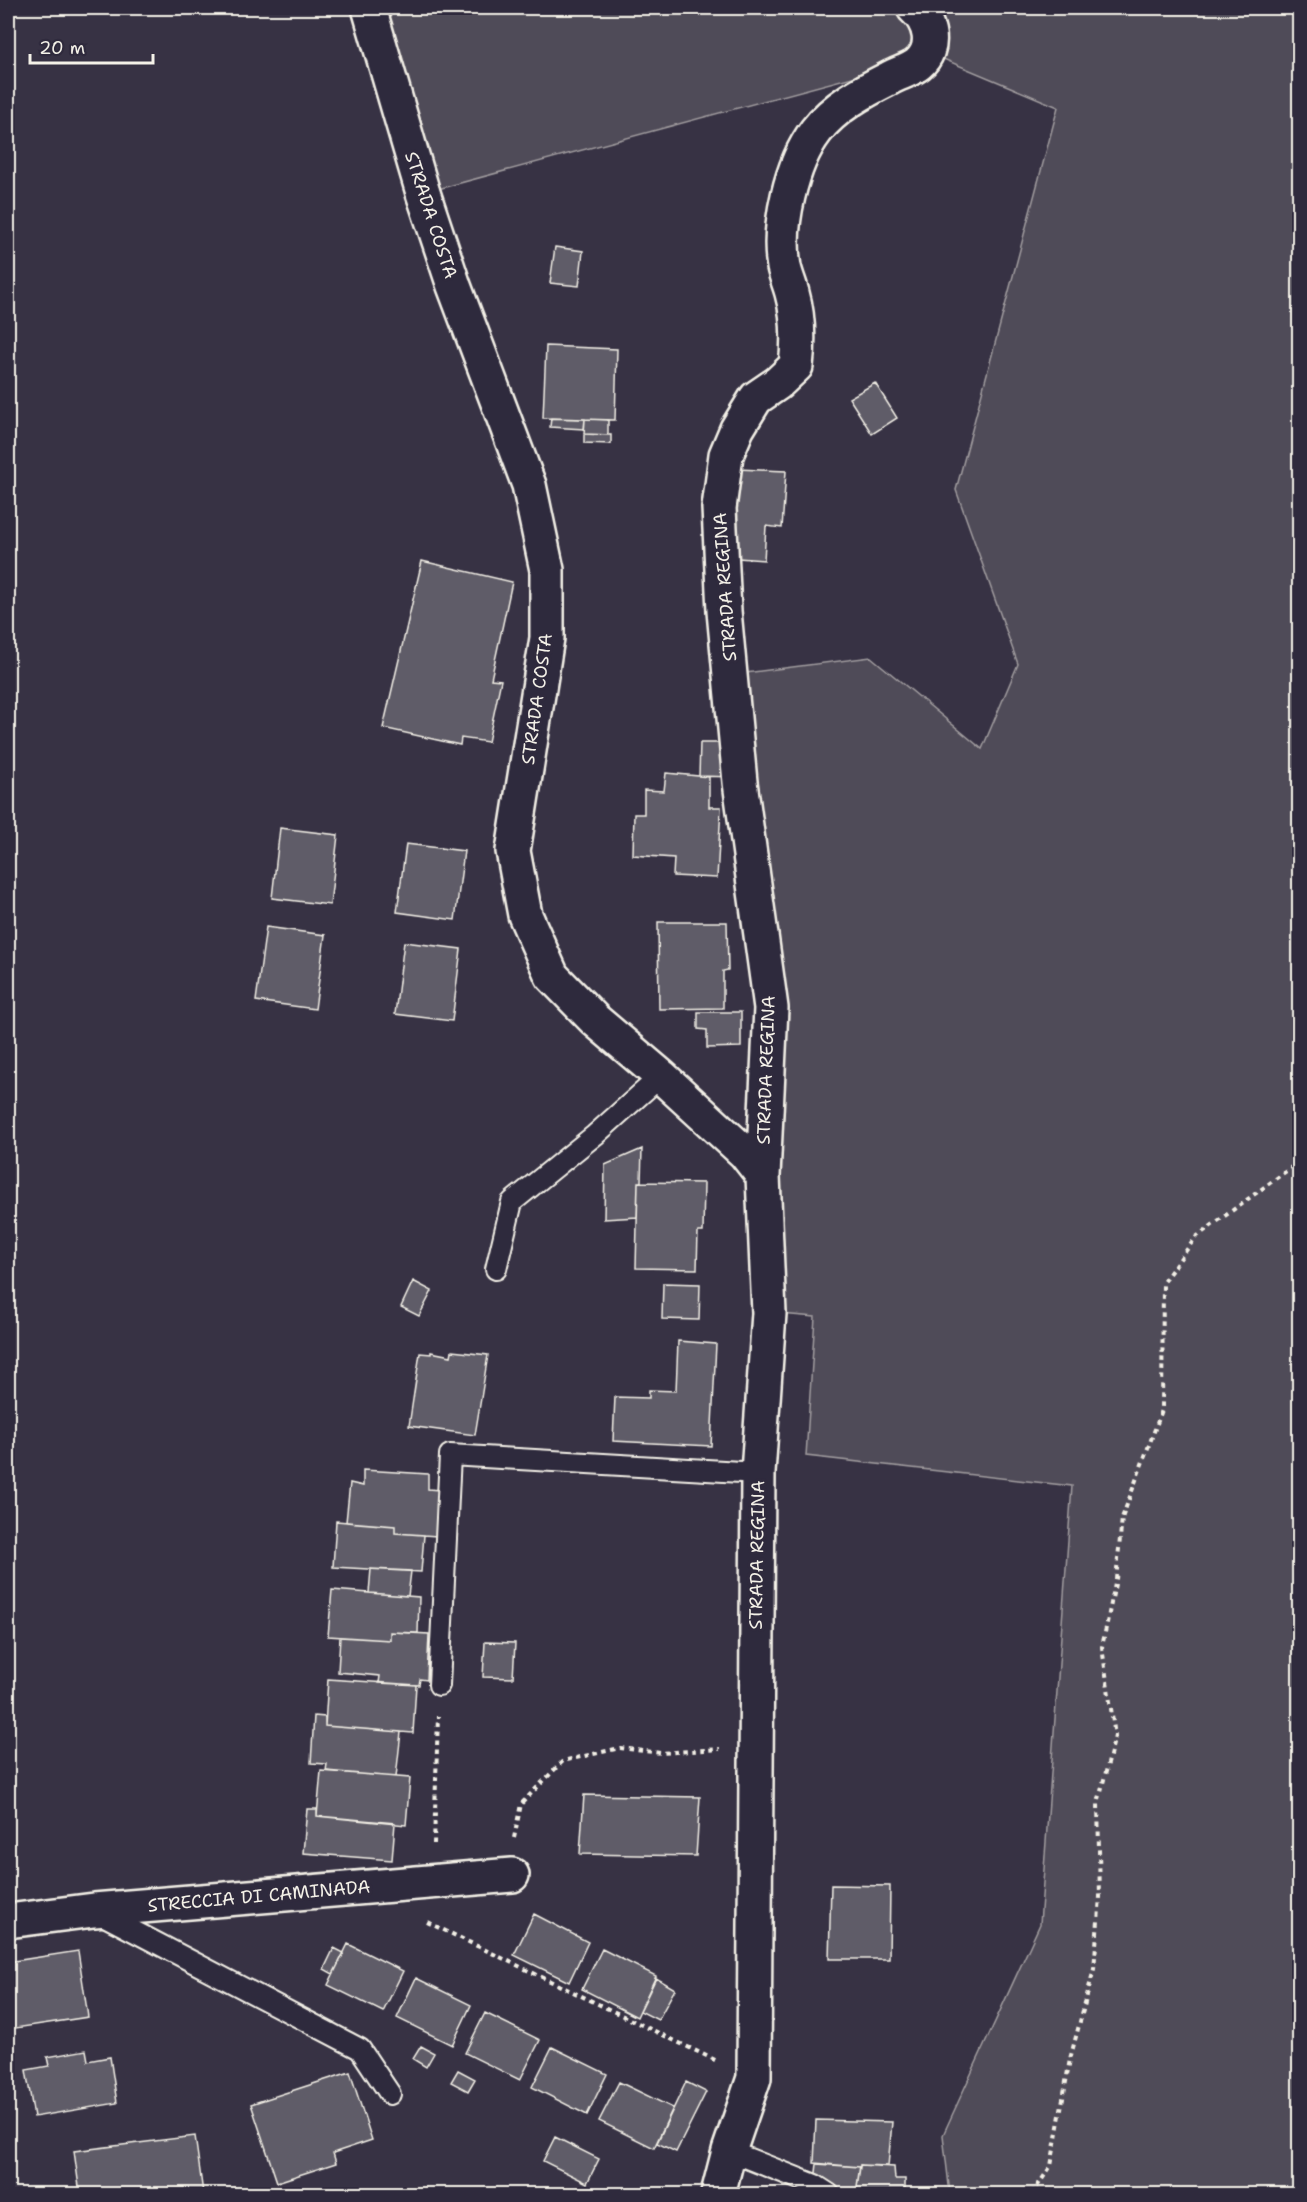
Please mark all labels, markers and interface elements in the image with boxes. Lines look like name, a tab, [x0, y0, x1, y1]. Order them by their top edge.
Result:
scale bar	[30, 27, 153, 65]
text: 20 m	[39, 36, 85, 60]
street label: STRADA COSTA	[399, 148, 463, 282]
street label: STRADA REGINA	[708, 512, 742, 662]
street label: STRADA COSTA	[516, 632, 558, 766]
street label: STRADA REGINA	[751, 995, 781, 1145]
street label: STRADA REGINA	[744, 1480, 770, 1630]
street label: STRECCIA DI CAMINADA	[147, 1874, 371, 1918]

